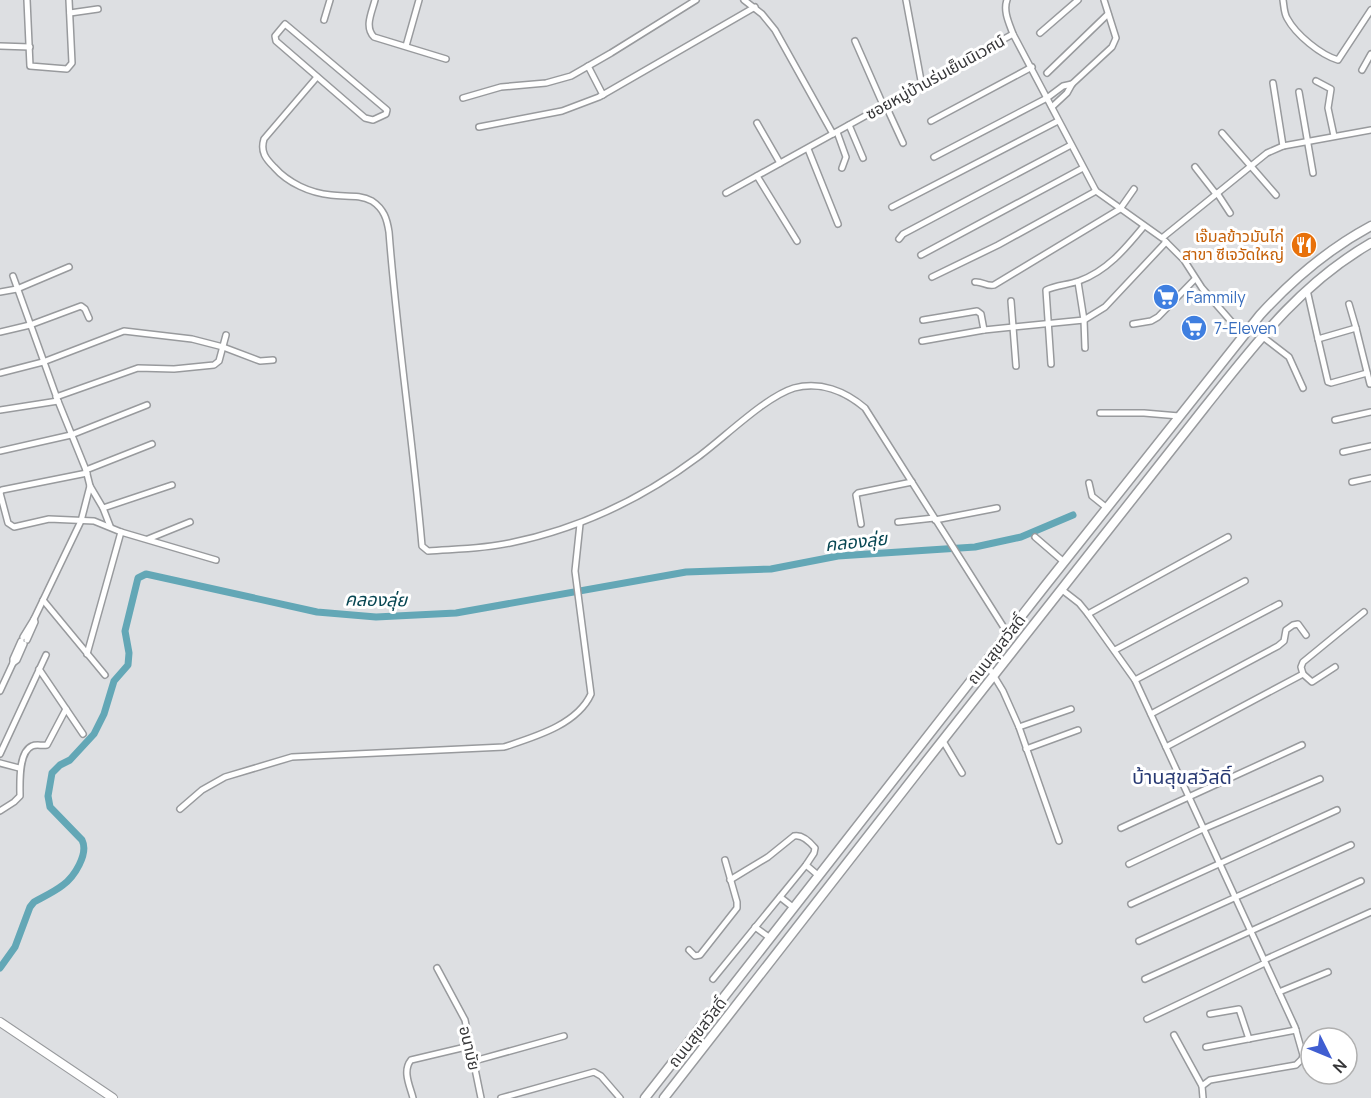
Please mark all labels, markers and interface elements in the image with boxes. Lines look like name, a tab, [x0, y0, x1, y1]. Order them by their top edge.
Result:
street label: ซอยหมู่บ้านร่มเย็นนิเวศน์	[861, 30, 1009, 124]
place label: เจ๊มลข้าวมันไก่ สาขา ซีเจวัดใหญ่	[1182, 225, 1284, 265]
restaurant icon: เจ๊มลข้าวมันไก่ สาขา ซีเจวัดใหญ่	[1289, 230, 1319, 260]
supermarket icon: Fammily	[1151, 282, 1181, 312]
place label: Fammily	[1186, 286, 1246, 308]
supermarket icon: 7-Eleven	[1179, 313, 1209, 343]
place label: 7-Eleven	[1214, 317, 1277, 339]
water label: คลองลุ่ย	[824, 526, 890, 556]
water label: คลองลุ่ย	[345, 586, 409, 612]
street label: ถนนสุขสวัสดิ์	[962, 609, 1030, 689]
district label: บ้านสุขสวัสดิ์	[1132, 763, 1232, 790]
street label: ถนนสุขสวัสดิ์	[663, 992, 731, 1072]
street label: อนามัย	[454, 1024, 486, 1072]
north arrow	[1299, 1026, 1359, 1086]
text: N	[1328, 1055, 1352, 1078]

